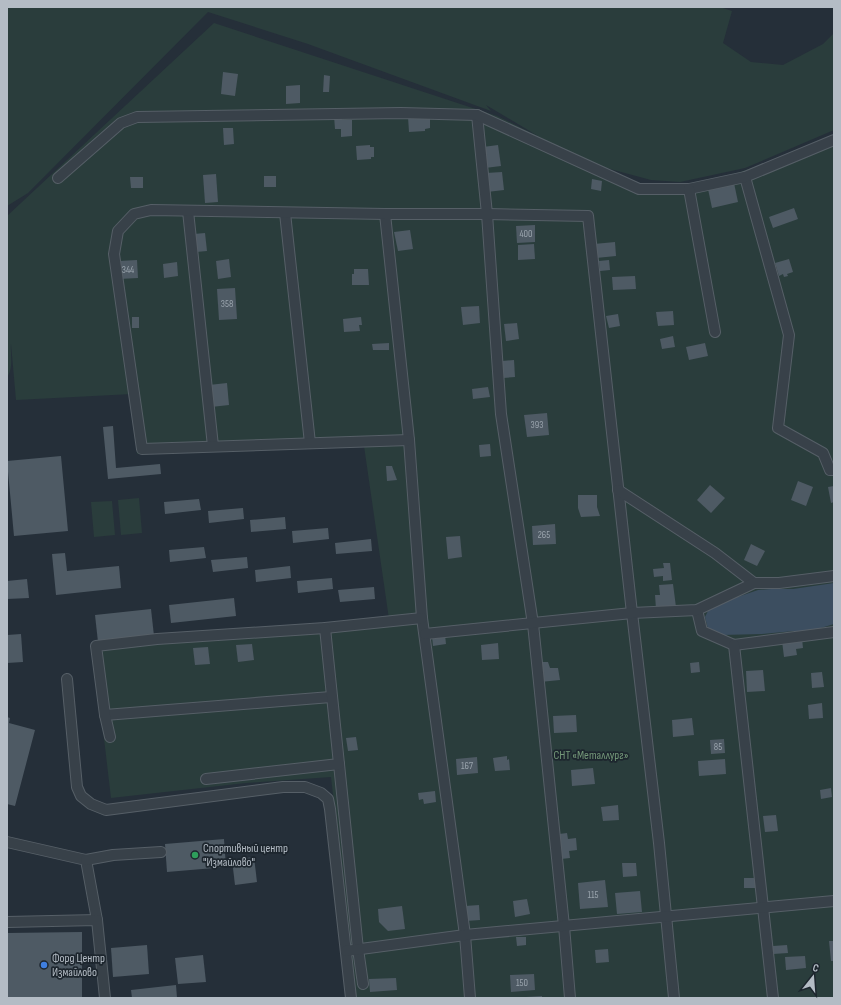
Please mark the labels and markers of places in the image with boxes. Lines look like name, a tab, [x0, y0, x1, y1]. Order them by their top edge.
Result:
place label: Спортивный центр "Измайлово"	[203, 841, 288, 870]
marker: Спортивный центр "Измайлово"	[190, 850, 200, 860]
place label: Форд Центр Измайлово	[52, 951, 105, 980]
marker: Форд Центр Измайлово	[39, 960, 49, 970]

